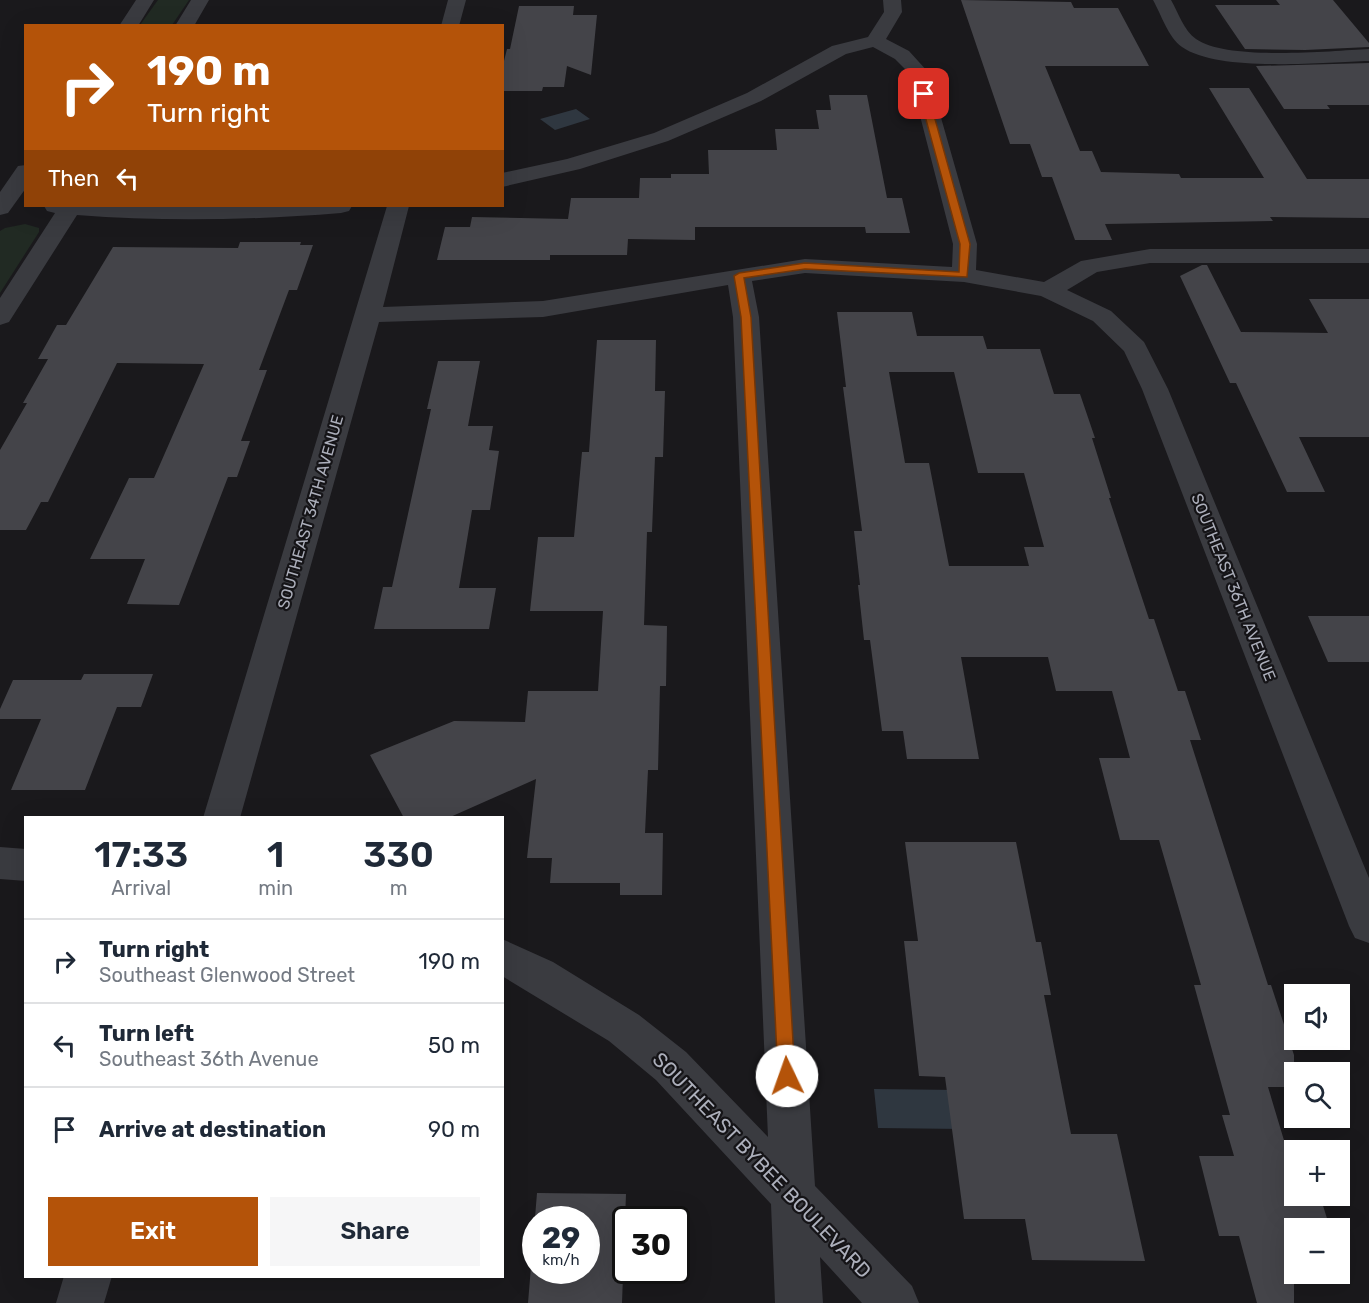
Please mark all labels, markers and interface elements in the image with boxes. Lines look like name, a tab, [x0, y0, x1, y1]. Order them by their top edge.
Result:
text: 190 m	[147, 46, 271, 96]
icon: right	[48, 48, 126, 126]
pin	[898, 68, 949, 119]
icon: arrive	[907, 77, 940, 110]
text: Turn right	[147, 97, 270, 129]
icon: left	[111, 162, 144, 195]
text: Then	[48, 165, 99, 192]
street label: SOUTHEAST 34TH AVENUE	[274, 413, 347, 611]
street label: SOUTHEAST 36TH AVENUE	[1187, 491, 1280, 684]
text: 17:33	[94, 833, 188, 876]
text: 1	[267, 833, 284, 876]
text: 330	[363, 833, 434, 876]
text: Arrival	[111, 876, 171, 900]
text: min	[258, 876, 293, 900]
text: m	[390, 876, 407, 900]
text: Turn right	[99, 936, 209, 963]
icon: right	[48, 945, 81, 978]
text: 190 m	[419, 948, 480, 975]
text: Southeast Glenwood Street	[99, 963, 355, 987]
map controls	[1284, 984, 1350, 1284]
button: sound	[1284, 984, 1350, 1050]
text: Turn left	[99, 1020, 194, 1047]
icon: left	[48, 1029, 81, 1062]
text: 50 m	[428, 1032, 480, 1059]
position arrow	[755, 1044, 819, 1108]
text: Southeast 36th Avenue	[99, 1047, 319, 1071]
street label: SOUTHEAST BYBEE BOULEVARD	[648, 1047, 876, 1283]
button: search	[1284, 1062, 1350, 1128]
icon: arrive	[48, 1113, 81, 1146]
text: Arrive at destination	[99, 1116, 326, 1143]
text: 90 m	[428, 1116, 480, 1143]
button: +	[1284, 1140, 1350, 1206]
button: Exit	[48, 1197, 258, 1266]
button: Share	[270, 1197, 480, 1266]
speed limit sign: 30	[612, 1206, 690, 1284]
button: −	[1284, 1218, 1350, 1284]
text: 29	[542, 1220, 580, 1256]
text: km/h	[542, 1251, 580, 1269]

